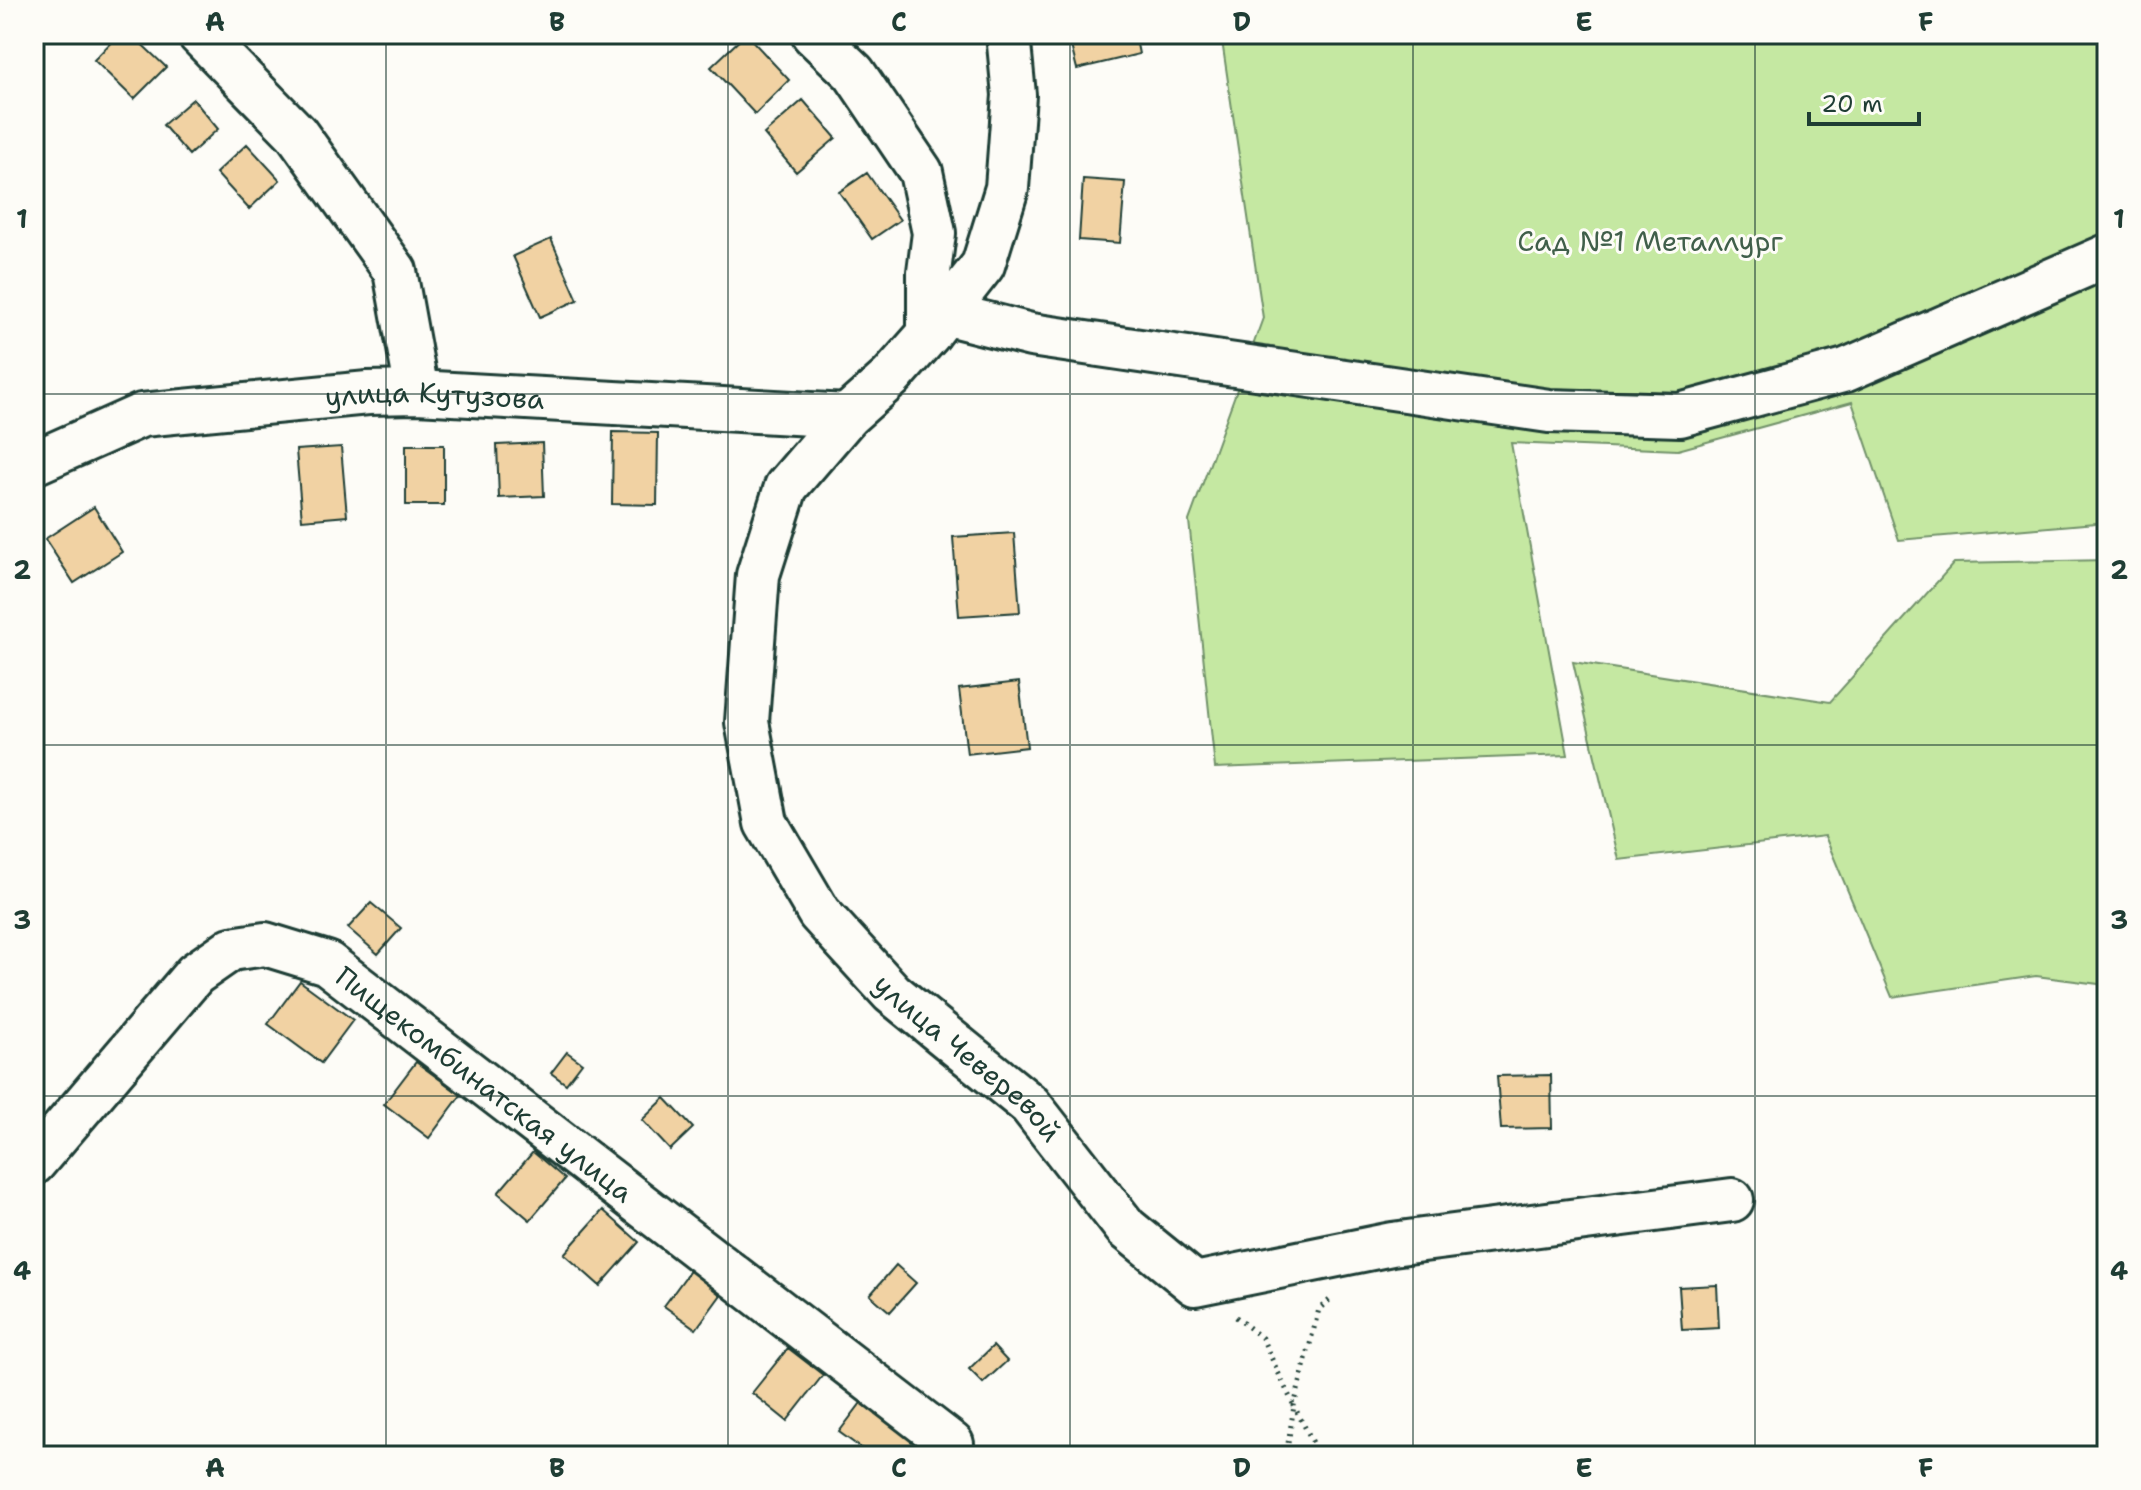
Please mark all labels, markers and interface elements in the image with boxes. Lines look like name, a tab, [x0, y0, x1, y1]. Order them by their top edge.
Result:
text: A	[205, 4, 225, 39]
text: B	[549, 4, 565, 39]
text: C	[891, 4, 907, 39]
text: D	[1233, 4, 1251, 39]
text: E	[1575, 4, 1593, 39]
text: F	[1918, 4, 1934, 39]
scale bar	[1809, 76, 1919, 126]
text: 20 m	[1821, 88, 1883, 120]
text: 1	[16, 201, 28, 236]
text: 1	[2113, 201, 2125, 236]
park label: Сад №1 Металлург	[1517, 222, 1783, 260]
street label: улица Кутузова	[323, 373, 545, 418]
text: 2	[13, 552, 31, 587]
text: 2	[2110, 552, 2128, 587]
text: 3	[13, 902, 31, 937]
text: 3	[2110, 902, 2128, 937]
street label: Пищекомбинатская улица	[328, 957, 641, 1211]
street label: улица Чеверевой	[865, 966, 1071, 1150]
text: 4	[13, 1253, 31, 1288]
text: 4	[2110, 1253, 2128, 1288]
text: A	[205, 1450, 225, 1485]
text: B	[549, 1450, 565, 1485]
text: C	[891, 1450, 907, 1485]
text: D	[1233, 1450, 1251, 1485]
text: E	[1575, 1450, 1593, 1485]
text: F	[1918, 1450, 1934, 1485]

